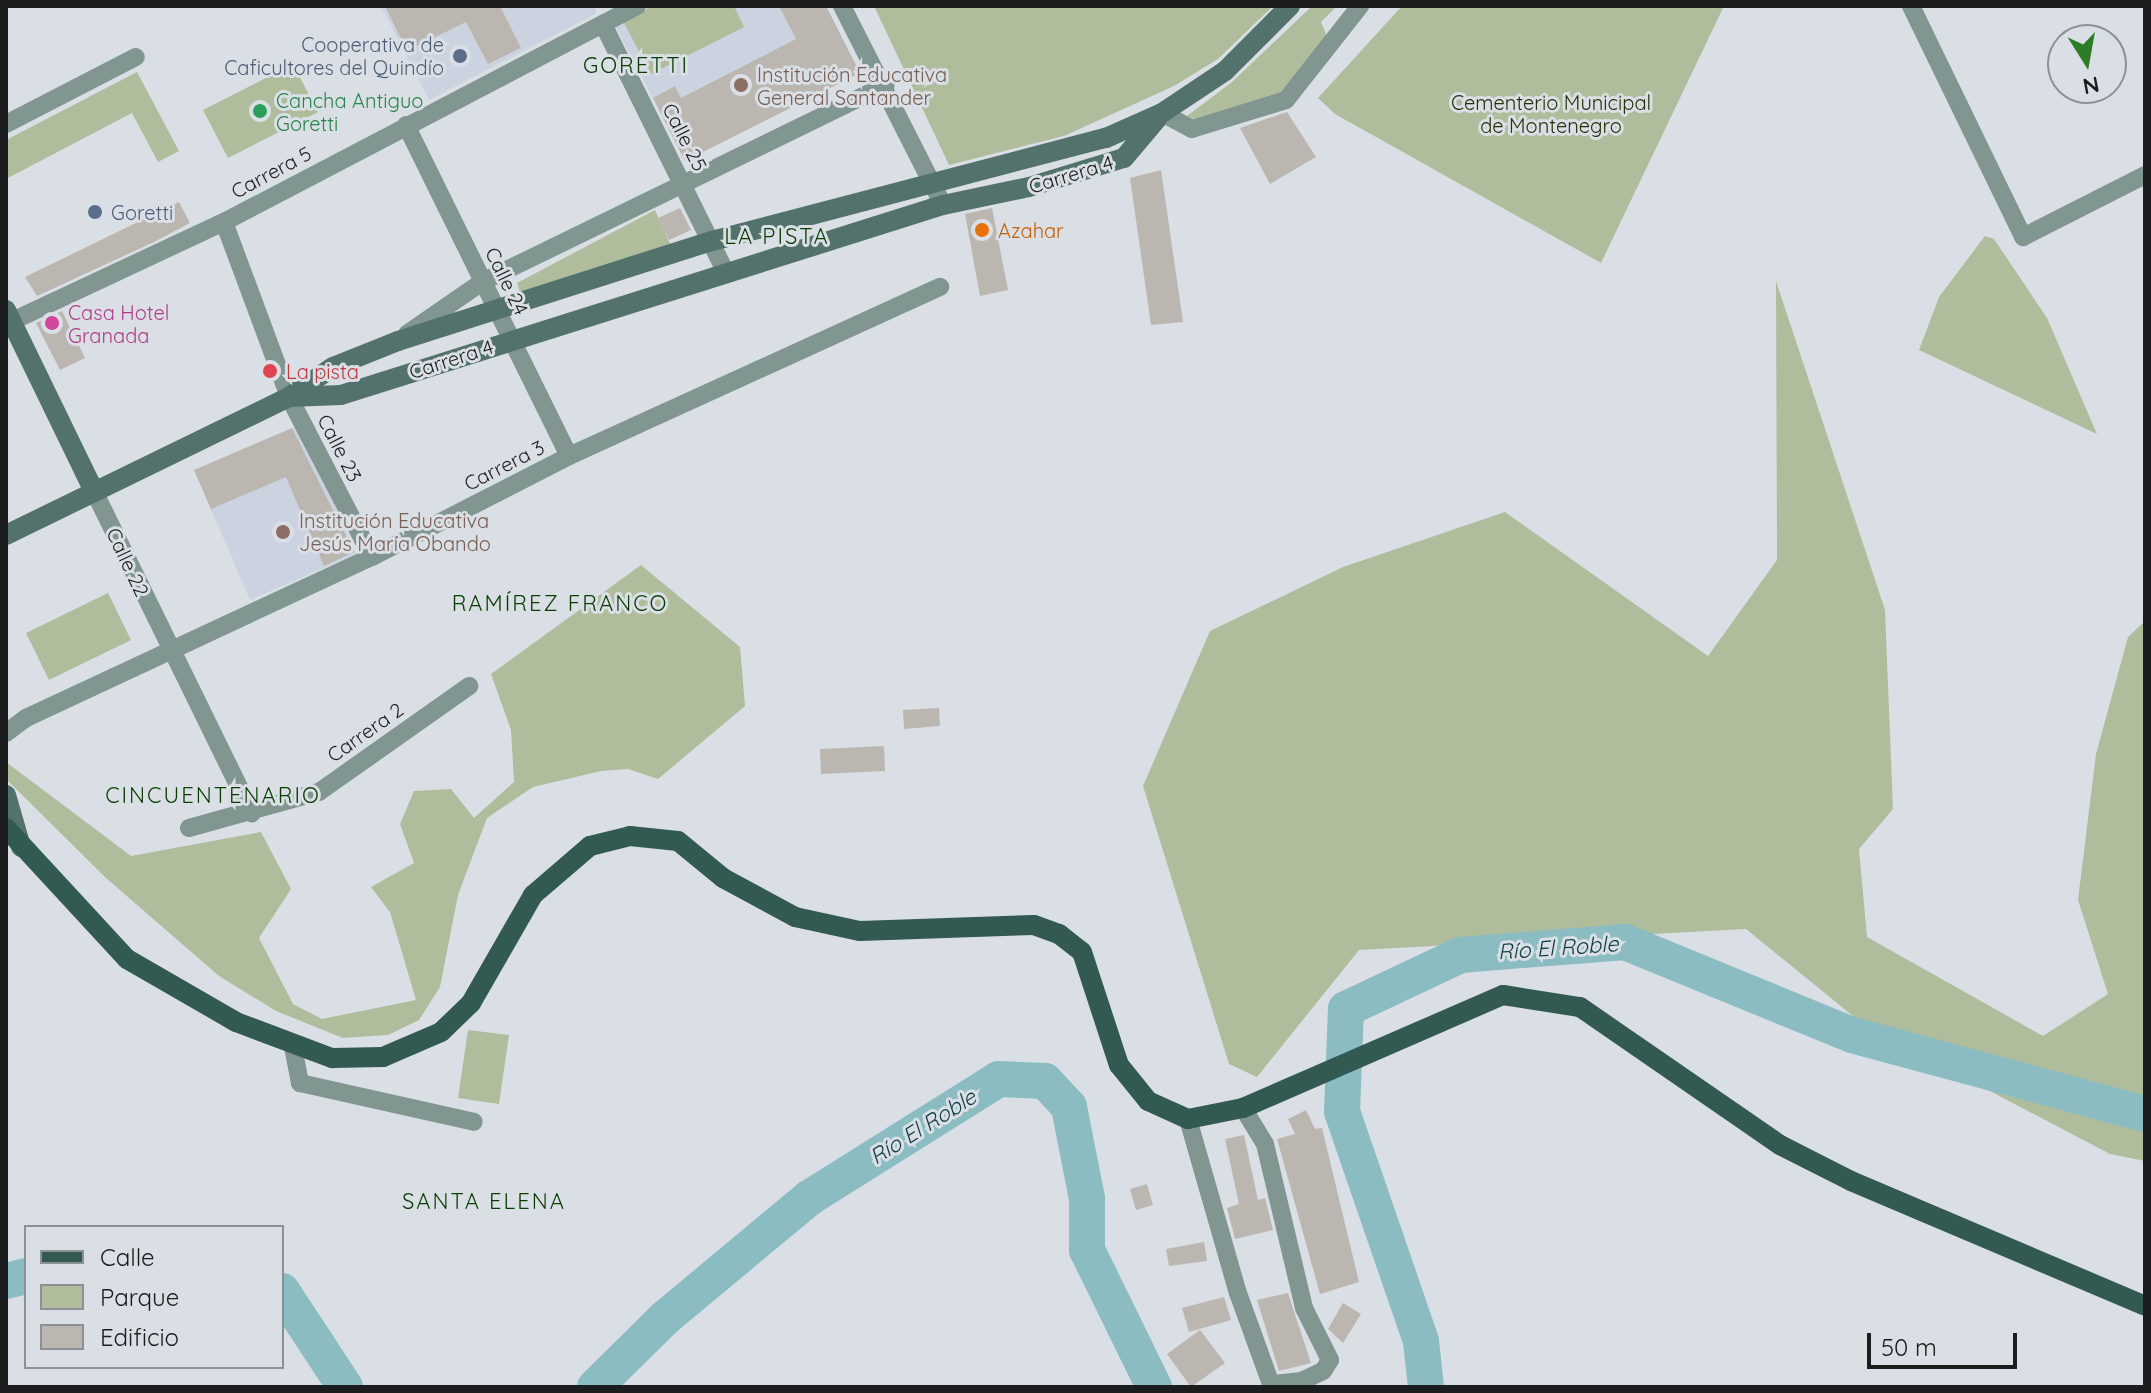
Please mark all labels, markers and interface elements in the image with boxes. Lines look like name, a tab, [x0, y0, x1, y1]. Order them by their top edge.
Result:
north arrow	[2047, 24, 2127, 104]
place label: Cooperativa de Caficultores del Quindío	[224, 32, 444, 79]
marker: Cooperativa de Caficultores del Quindío	[451, 47, 469, 65]
district label: GORETTI	[583, 53, 689, 79]
place label: Institución Educativa General Santander	[757, 62, 947, 109]
text: N	[2081, 70, 2102, 101]
marker: Institución Educativa General Santander	[732, 76, 750, 94]
place label: Cancha Antiguo Goretti	[276, 88, 423, 135]
park label: Cementerio Municipal de Montenegro	[1451, 90, 1651, 137]
street label: Calle 25	[658, 99, 712, 175]
marker: Cancha Antiguo Goretti	[251, 102, 269, 120]
street label: Carrera 5	[227, 141, 315, 203]
street label: Carrera 4	[1026, 150, 1116, 198]
place label: Goretti	[111, 200, 173, 224]
marker: Goretti	[86, 203, 104, 221]
place label: Azahar	[998, 218, 1064, 242]
marker: Azahar	[973, 221, 991, 239]
district label: LA PISTA	[724, 224, 830, 250]
street label: Calle 24	[480, 243, 534, 319]
place label: Casa Hotel Granada	[68, 300, 169, 347]
marker: Casa Hotel Granada	[43, 314, 61, 332]
street label: Carrera 4	[406, 334, 496, 384]
place label: La pista	[286, 359, 359, 383]
marker: La pista	[261, 362, 279, 380]
street label: Calle 23	[313, 410, 367, 486]
street label: Carrera 3	[460, 435, 548, 495]
place label: Institución Educativa Jesús María Obando	[299, 508, 491, 555]
marker: Institución Educativa Jesús María Obando	[274, 523, 292, 541]
street label: Calle 22	[102, 524, 154, 600]
district label: RAMÍREZ FRANCO	[452, 591, 668, 617]
street label: Carrera 2	[322, 697, 408, 767]
district label: CINCUENTENARIO	[105, 783, 321, 809]
water label: Río El Roble	[1497, 931, 1619, 965]
water label: Río El Roble	[865, 1084, 981, 1170]
district label: SANTA ELENA	[402, 1189, 566, 1215]
legend	[24, 1225, 284, 1369]
text: Calle	[100, 1242, 155, 1272]
text: Parque	[100, 1282, 179, 1312]
scale bar	[1871, 1317, 2021, 1367]
text: Edificio	[100, 1322, 179, 1352]
text: 50 m	[1881, 1332, 1937, 1362]

